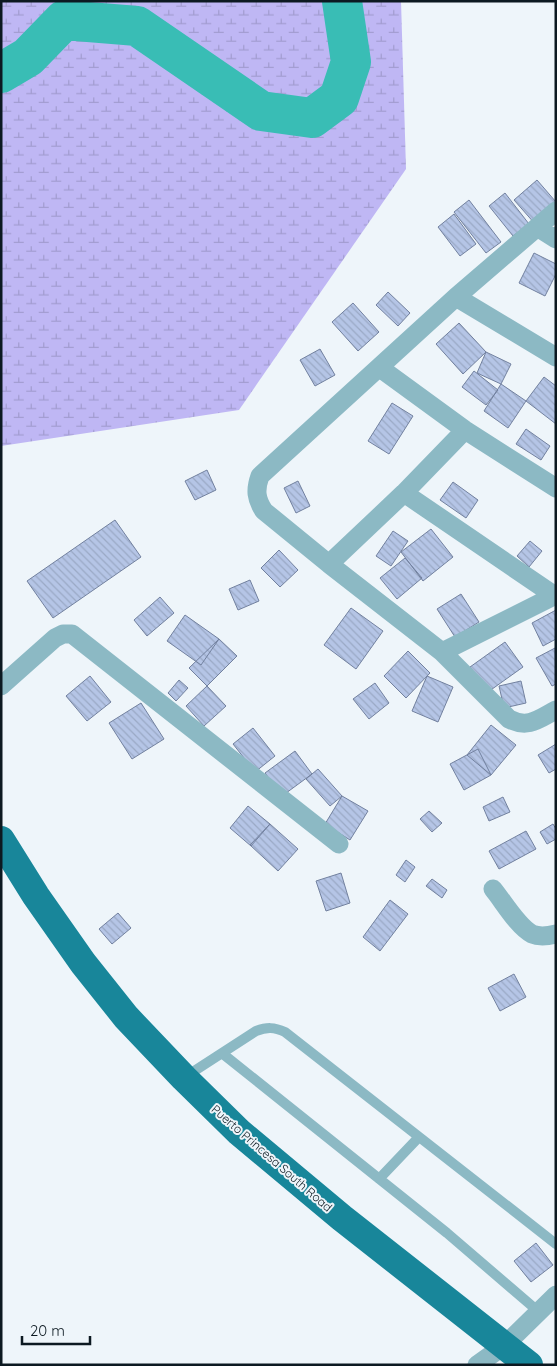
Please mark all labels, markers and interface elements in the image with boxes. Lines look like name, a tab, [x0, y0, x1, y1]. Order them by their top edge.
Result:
street label: Puerto Princesa South Road	[209, 1101, 335, 1215]
scale bar	[22, 1314, 90, 1346]
text: 20 m	[30, 1321, 65, 1340]

